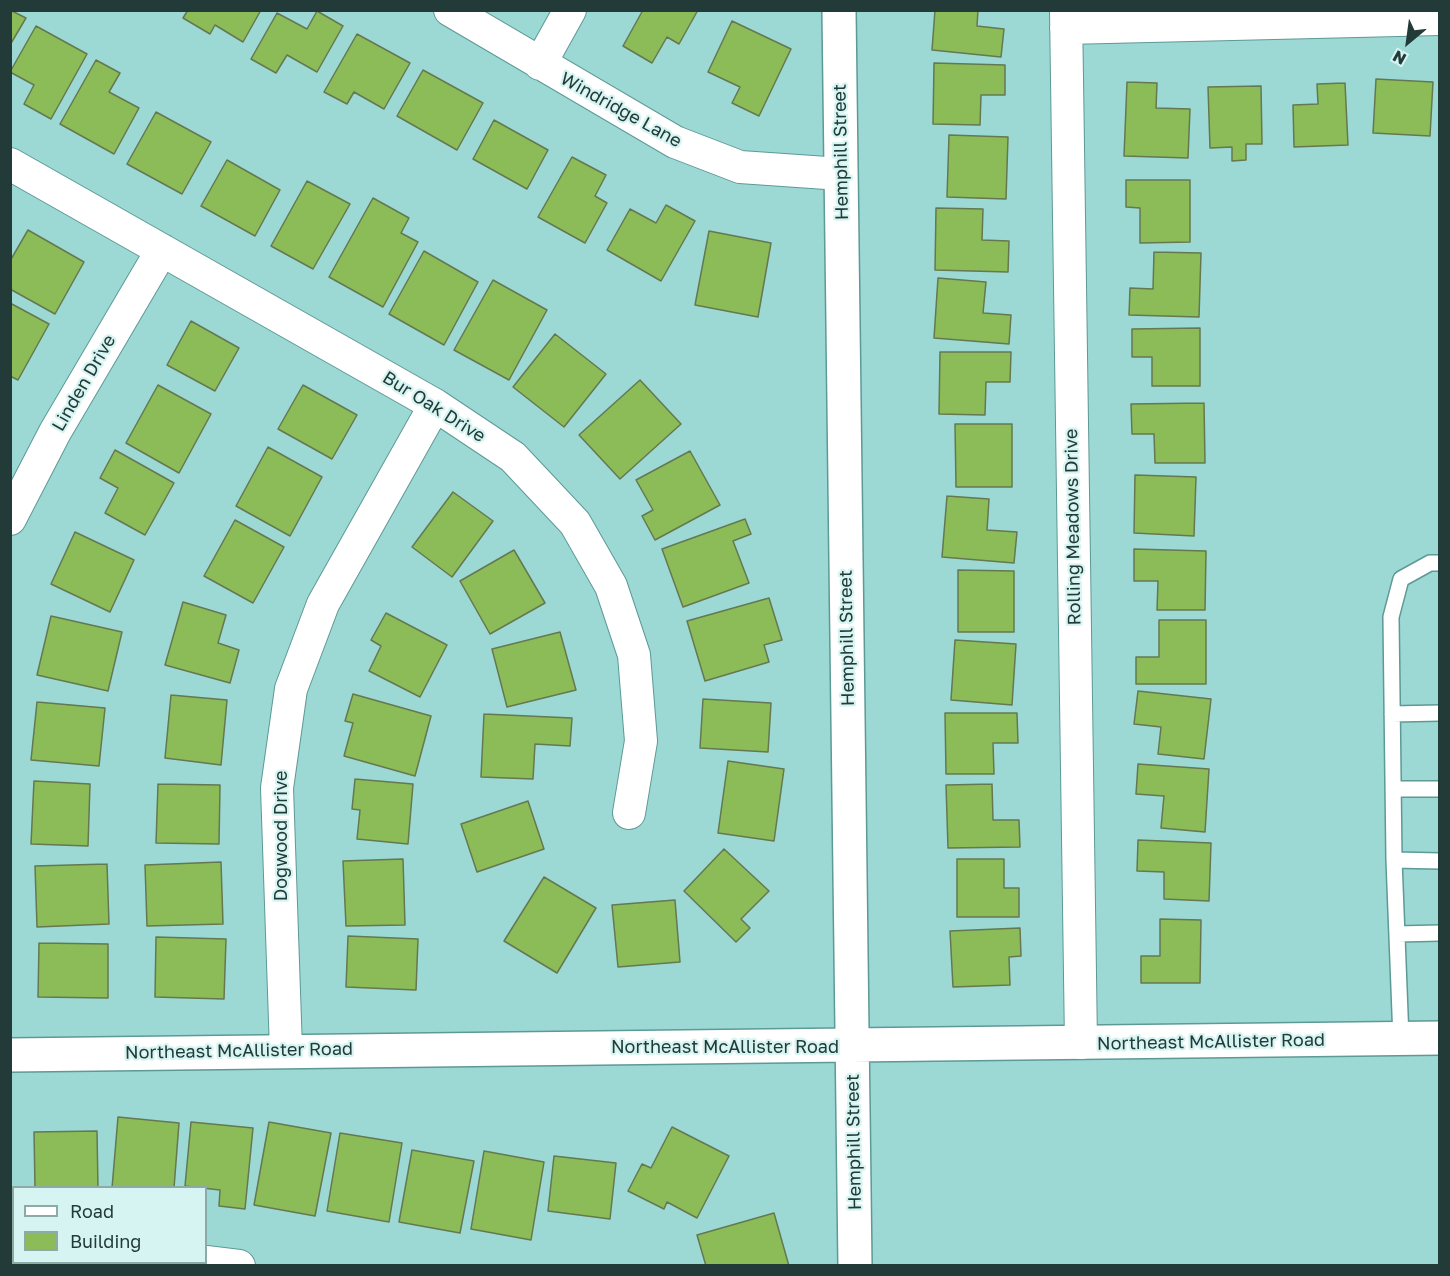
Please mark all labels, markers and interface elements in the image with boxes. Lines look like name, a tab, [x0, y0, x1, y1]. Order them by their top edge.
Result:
north arrow	[1378, 12, 1438, 72]
text: N	[1389, 46, 1409, 69]
street label: Windridge Lane	[557, 68, 685, 152]
street label: Hemphill Street	[829, 84, 853, 220]
street label: Linden Drive	[48, 331, 120, 435]
street label: Bur Oak Drive	[379, 367, 489, 447]
street label: Rolling Meadows Drive	[1060, 428, 1086, 626]
street label: Hemphill Street	[835, 570, 859, 706]
street label: Dogwood Drive	[270, 771, 292, 901]
street label: Northeast McAllister Road	[1097, 1029, 1325, 1055]
street label: Northeast McAllister Road	[611, 1036, 839, 1058]
street label: Northeast McAllister Road	[125, 1038, 353, 1064]
street label: Hemphill Street	[842, 1074, 866, 1210]
legend	[12, 1186, 207, 1264]
text: Road	[70, 1200, 114, 1222]
text: Building	[70, 1230, 141, 1252]

